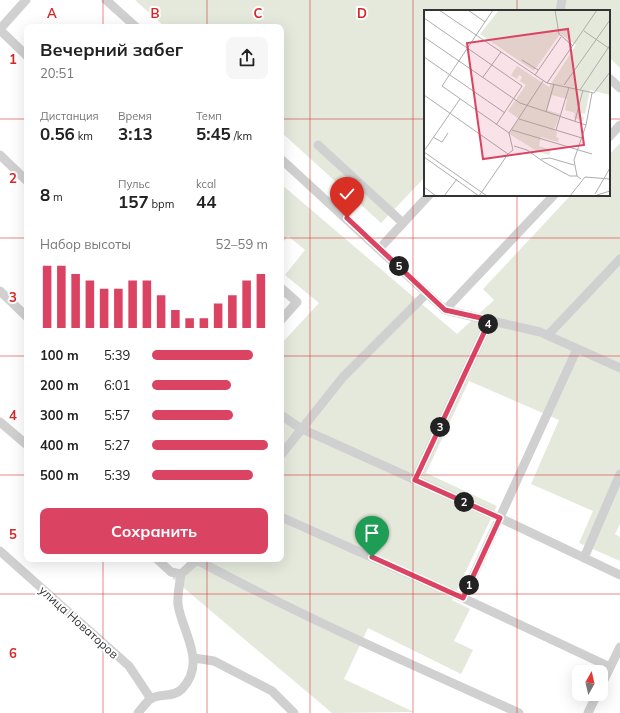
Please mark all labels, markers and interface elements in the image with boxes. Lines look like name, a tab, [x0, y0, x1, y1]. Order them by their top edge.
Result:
text: A	[47, 5, 57, 21]
text: B	[151, 5, 160, 21]
text: C	[254, 5, 263, 21]
text: D	[357, 5, 367, 21]
inset map	[424, 10, 610, 196]
button: share	[226, 37, 268, 79]
text: Вечерний забег	[40, 38, 183, 61]
text: 1	[9, 51, 17, 67]
text: 20:51	[40, 65, 74, 81]
text: Дистанция	[40, 109, 99, 123]
text: Время	[118, 109, 152, 123]
text: Темп	[196, 109, 222, 123]
text: 0.56	[40, 123, 75, 144]
text: 3:13	[118, 123, 153, 144]
text: 5:45	[196, 123, 231, 144]
text: km	[75, 129, 93, 143]
text: /km	[231, 129, 252, 143]
text: 2	[9, 170, 17, 186]
text: Пульс	[118, 177, 150, 191]
text: kcal	[196, 177, 216, 191]
pin	[330, 177, 364, 218]
icon: check	[336, 183, 358, 205]
text: 8	[40, 184, 50, 205]
text: m	[50, 190, 63, 204]
text: 157	[118, 191, 149, 212]
text: 44	[196, 191, 216, 212]
text: bpm	[149, 197, 174, 211]
text: Набор высоты	[40, 236, 131, 252]
text: 52–59 m	[215, 236, 268, 252]
pin: 5	[389, 256, 409, 276]
text: 5	[396, 259, 402, 273]
text: 3	[9, 289, 17, 305]
pin: 4	[478, 314, 498, 334]
text: 4	[485, 317, 491, 331]
text: 100 m	[40, 347, 79, 363]
text: 5:39	[104, 347, 130, 363]
text: 200 m	[40, 377, 79, 393]
text: 6:01	[104, 377, 130, 393]
text: 4	[9, 407, 17, 423]
text: 300 m	[40, 407, 79, 423]
text: 5:57	[104, 407, 130, 423]
pin: 3	[430, 417, 450, 437]
text: 3	[437, 420, 443, 434]
text: 400 m	[40, 437, 79, 453]
text: 5:27	[104, 437, 130, 453]
text: 500 m	[40, 467, 79, 483]
text: 5:39	[104, 467, 130, 483]
pin: 2	[454, 492, 474, 512]
text: 2	[461, 495, 467, 509]
button: Сохранить	[40, 508, 268, 554]
pin	[355, 516, 389, 557]
icon: arrive	[361, 522, 383, 544]
text: 5	[9, 526, 17, 542]
pin: 1	[459, 575, 479, 595]
text: 1	[466, 578, 472, 592]
street label: улица Новаторов	[36, 582, 122, 662]
text: 6	[9, 645, 17, 661]
north arrow	[572, 665, 608, 701]
map controls	[572, 665, 608, 701]

